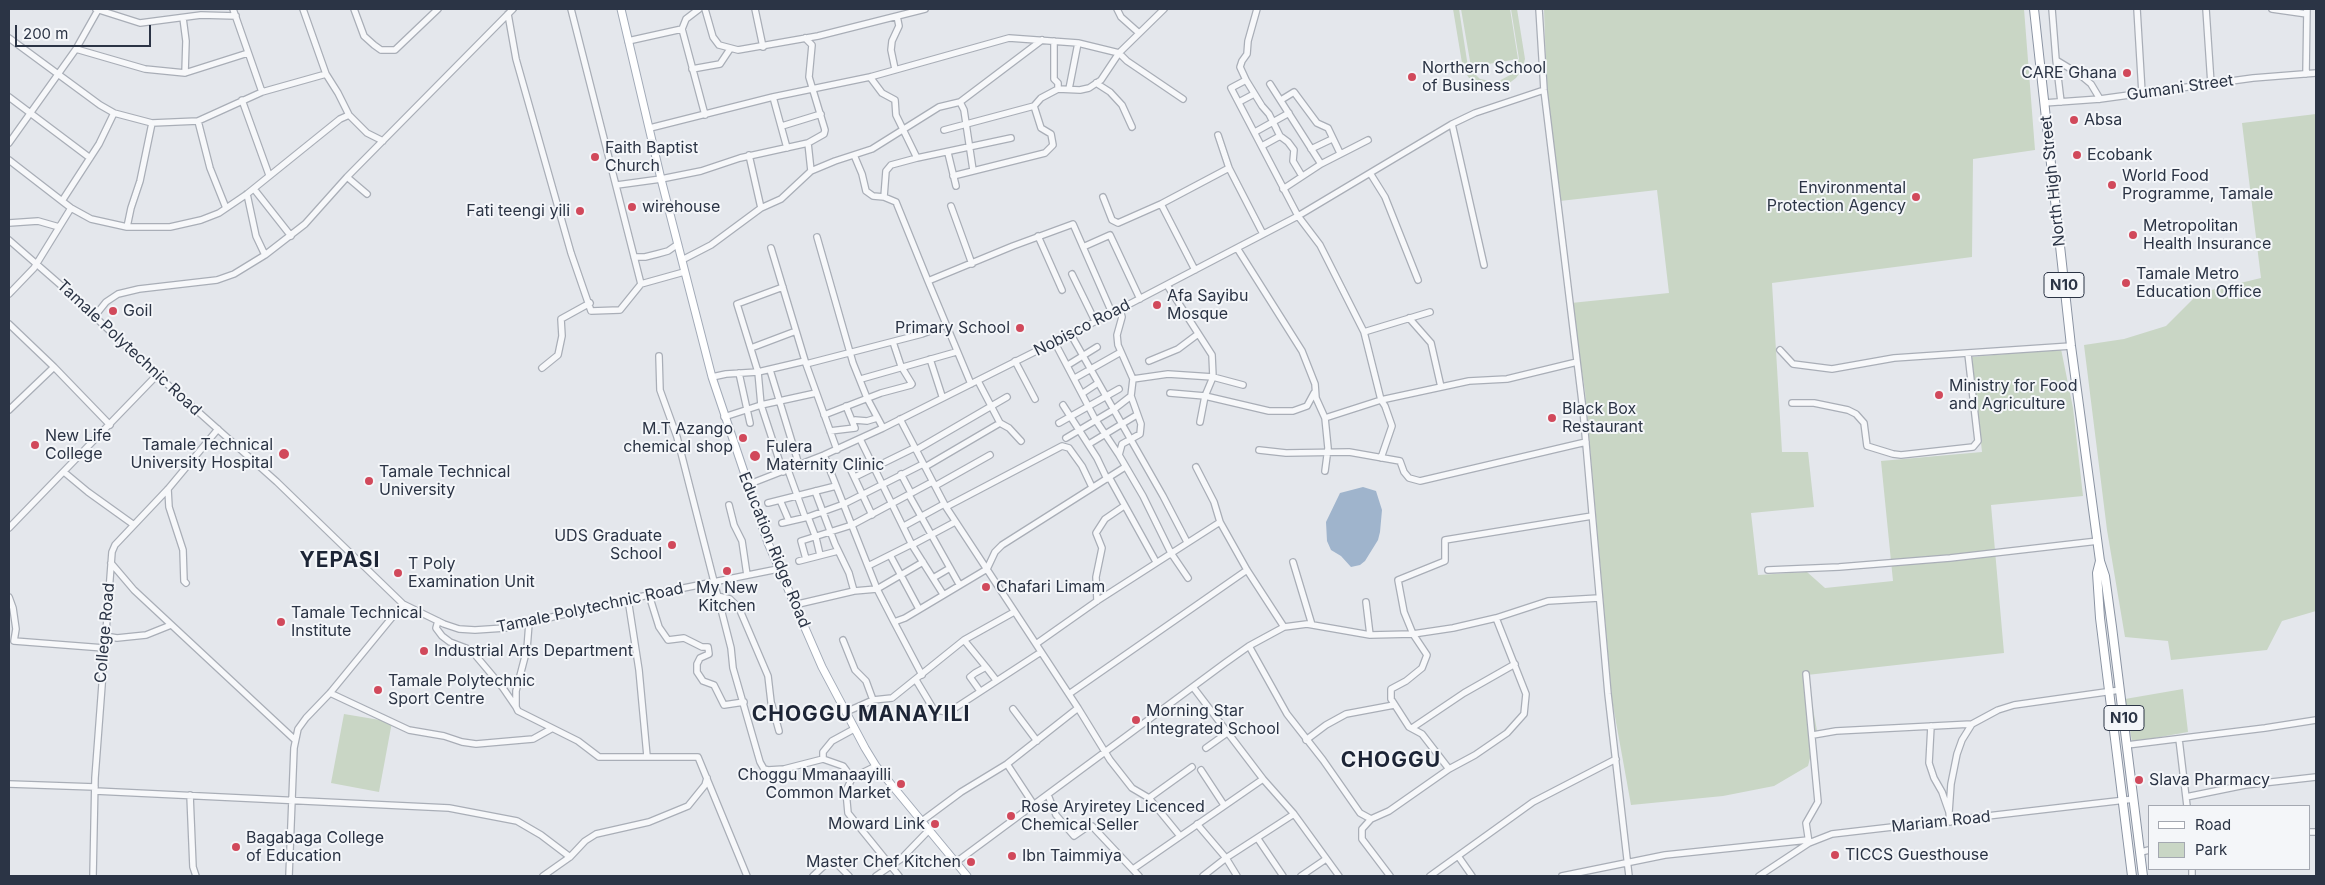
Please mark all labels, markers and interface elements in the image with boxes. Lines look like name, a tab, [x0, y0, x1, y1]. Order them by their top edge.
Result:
scale bar	[18, 15, 154, 47]
text: 200 m	[23, 24, 68, 43]
place label: Northern School of Business	[1422, 58, 1546, 96]
place label: CARE Ghana	[2021, 63, 2117, 83]
marker: CARE Ghana	[2121, 67, 2133, 79]
marker: Northern School of Business	[1406, 71, 1418, 83]
street label: Gumani Street	[2125, 71, 2235, 105]
place label: Absa	[2084, 110, 2122, 130]
street label: North High Street	[2037, 114, 2069, 248]
marker: Absa	[2068, 114, 2080, 126]
place label: Faith Baptist Church	[605, 138, 698, 176]
place label: Ecobank	[2087, 145, 2153, 165]
marker: Ecobank	[2071, 149, 2083, 161]
marker: Faith Baptist Church	[589, 151, 601, 163]
place label: World Food Programme, Tamale	[2122, 166, 2273, 204]
place label: Environmental Protection Agency	[1767, 178, 1906, 216]
marker: World Food Programme, Tamale	[2106, 179, 2118, 191]
marker: Environmental Protection Agency	[1910, 191, 1922, 203]
place label: wirehouse	[642, 197, 720, 217]
place label: Fati teengi yili	[466, 201, 570, 221]
marker: wirehouse	[626, 201, 638, 213]
marker: Fati teengi yili	[574, 205, 586, 217]
place label: Metropolitan Health Insurance	[2143, 216, 2271, 254]
marker: Metropolitan Health Insurance	[2127, 229, 2139, 241]
place label: Tamale Metro Education Office	[2136, 264, 2262, 302]
road number: N10	[2044, 272, 2084, 298]
street label: Tamale Polytechnic Road	[53, 276, 205, 420]
marker: Tamale Metro Education Office	[2120, 277, 2132, 289]
place label: Afa Sayibu Mosque	[1167, 286, 1248, 324]
street label: Nobisco Road	[1031, 295, 1133, 361]
marker: Afa Sayibu Mosque	[1151, 299, 1163, 311]
place label: Goil	[123, 301, 152, 321]
marker: Goil	[107, 305, 119, 317]
place label: Primary School	[895, 318, 1010, 338]
marker: Primary School	[1014, 322, 1026, 334]
place label: Ministry for Food and Agriculture	[1949, 376, 2077, 414]
marker: Ministry for Food and Agriculture	[1933, 389, 1945, 401]
place label: Black Box Restaurant	[1562, 399, 1643, 437]
marker: Black Box Restaurant	[1546, 412, 1558, 424]
place label: M.T Azango chemical shop	[623, 419, 733, 457]
place label: New Life College	[45, 426, 111, 464]
marker: M.T Azango chemical shop	[737, 432, 749, 444]
place label: Tamale Technical University Hospital	[131, 435, 273, 473]
place label: Fulera Maternity Clinic	[766, 437, 884, 475]
marker: New Life College	[29, 439, 41, 451]
marker: Tamale Technical University Hospital	[277, 447, 291, 461]
marker: Fulera Maternity Clinic	[748, 449, 762, 463]
place label: Tamale Technical University	[379, 462, 510, 500]
street label: Education Ridge Road	[734, 469, 814, 631]
marker: Tamale Technical University	[363, 475, 375, 487]
place label: UDS Graduate School	[554, 526, 662, 564]
marker: UDS Graduate School	[666, 539, 678, 551]
district label: YEPASI	[299, 548, 381, 574]
place label: T Poly Examination Unit	[408, 554, 535, 592]
marker: My New Kitchen	[721, 565, 733, 577]
marker: T Poly Examination Unit	[392, 567, 404, 579]
place label: Chafari Limam	[996, 577, 1105, 597]
place label: My New Kitchen	[696, 578, 758, 616]
street label: Tamale Polytechnic Road	[495, 579, 685, 637]
marker: Chafari Limam	[980, 581, 992, 593]
street label: College Road	[91, 582, 119, 684]
place label: Tamale Technical Institute	[291, 603, 422, 641]
marker: Tamale Technical Institute	[275, 616, 287, 628]
place label: Industrial Arts Department	[434, 641, 633, 661]
marker: Industrial Arts Department	[418, 645, 430, 657]
place label: Tamale Polytechnic Sport Centre	[388, 671, 535, 709]
marker: Tamale Polytechnic Sport Centre	[372, 684, 384, 696]
place label: Morning Star Integrated School	[1146, 701, 1280, 739]
district label: CHOGGU MANAYILI	[750, 702, 972, 728]
road number: N10	[2104, 706, 2144, 730]
marker: Morning Star Integrated School	[1130, 714, 1142, 726]
district label: CHOGGU	[1340, 748, 1442, 774]
place label: Choggu Mmanaayilli Common Market	[738, 765, 891, 803]
place label: Slava Pharmacy	[2149, 770, 2270, 790]
marker: Slava Pharmacy	[2133, 774, 2145, 786]
marker: Choggu Mmanaayilli Common Market	[895, 778, 907, 790]
place label: Rose Aryiretey Licenced Chemical Seller	[1021, 797, 1205, 835]
legend	[2148, 805, 2310, 870]
street label: Mariam Road	[1890, 807, 1992, 837]
marker: Rose Aryiretey Licenced Chemical Seller	[1005, 810, 1017, 822]
place label: Moward Link	[828, 814, 925, 834]
text: Road	[2195, 815, 2231, 834]
marker: Moward Link	[929, 818, 941, 830]
place label: Bagabaga College of Education	[246, 828, 384, 866]
text: Park	[2195, 840, 2227, 859]
marker: Bagabaga College of Education	[230, 841, 242, 853]
place label: TICCS Guesthouse	[1845, 845, 1988, 865]
place label: Ibn Taimmiya	[1022, 846, 1122, 866]
marker: TICCS Guesthouse	[1829, 849, 1841, 861]
marker: Ibn Taimmiya	[1006, 850, 1018, 862]
place label: Master Chef Kitchen	[806, 852, 961, 872]
marker: Master Chef Kitchen	[965, 856, 977, 868]

